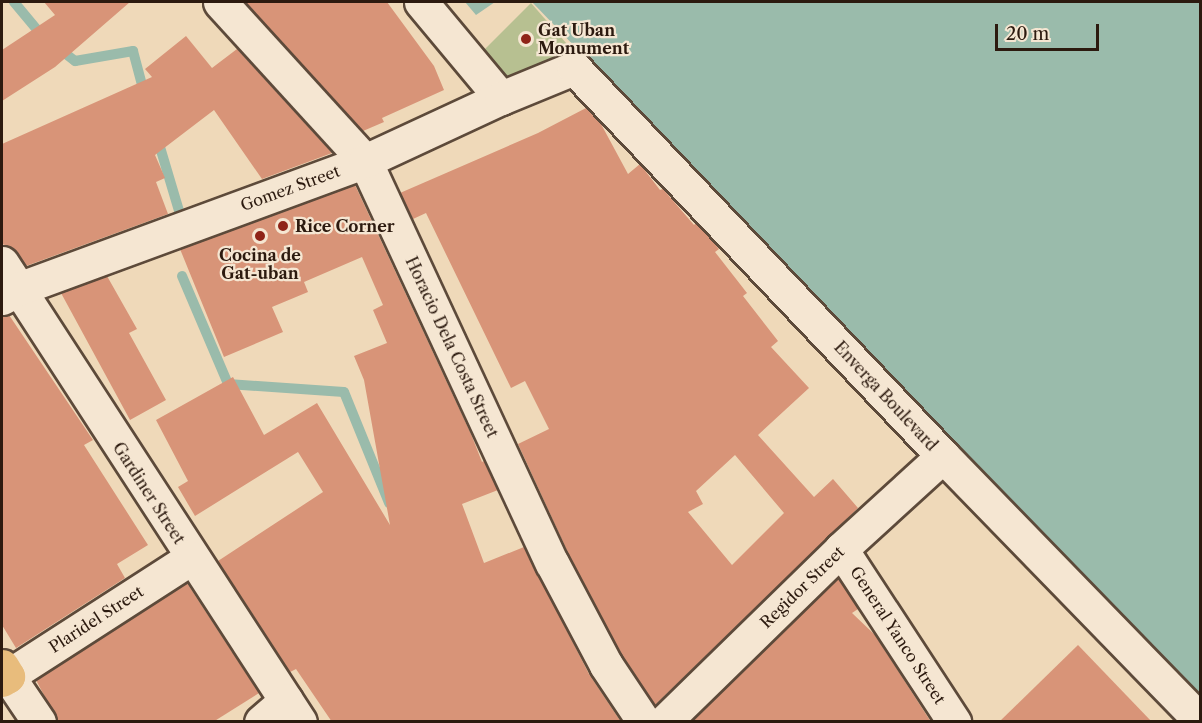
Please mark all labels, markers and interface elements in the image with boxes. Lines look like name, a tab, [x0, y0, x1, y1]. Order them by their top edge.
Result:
scale bar	[998, 12, 1102, 50]
place label: Gat Uban Monument	[538, 20, 629, 58]
text: 20 m	[1006, 23, 1049, 45]
marker: Gat Uban Monument	[519, 32, 533, 46]
street label: Gomez Street	[238, 161, 342, 215]
place label: Rice Corner	[295, 216, 395, 236]
marker: Rice Corner	[276, 219, 290, 233]
marker: Cocina de Gat-uban	[253, 229, 267, 243]
place label: Cocina de Gat-uban	[219, 245, 301, 283]
street label: Horacio Dela Costa Street	[402, 253, 502, 441]
street label: Enverga Boulevard	[830, 337, 942, 455]
street label: Gardiner Street	[109, 438, 189, 548]
street label: Regidor Street	[756, 542, 848, 632]
street label: General Yanco Street	[846, 562, 950, 708]
street label: Plaridel Street	[45, 581, 147, 657]

